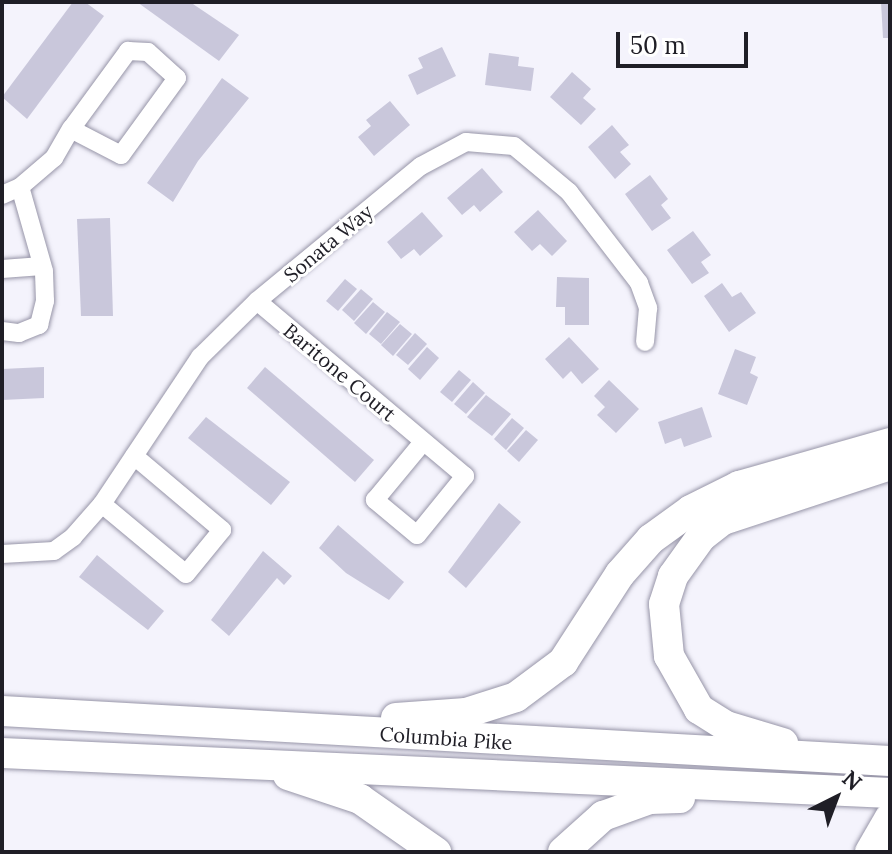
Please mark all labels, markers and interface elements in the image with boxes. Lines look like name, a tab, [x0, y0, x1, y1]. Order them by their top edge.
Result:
scale bar	[620, 16, 752, 66]
text: 50 m	[630, 30, 686, 61]
street label: Sonata Way	[279, 199, 377, 287]
street label: Baritone Court	[279, 318, 401, 426]
street label: Columbia Pike	[379, 721, 513, 755]
north arrow	[796, 758, 876, 838]
text: N	[836, 764, 868, 796]

